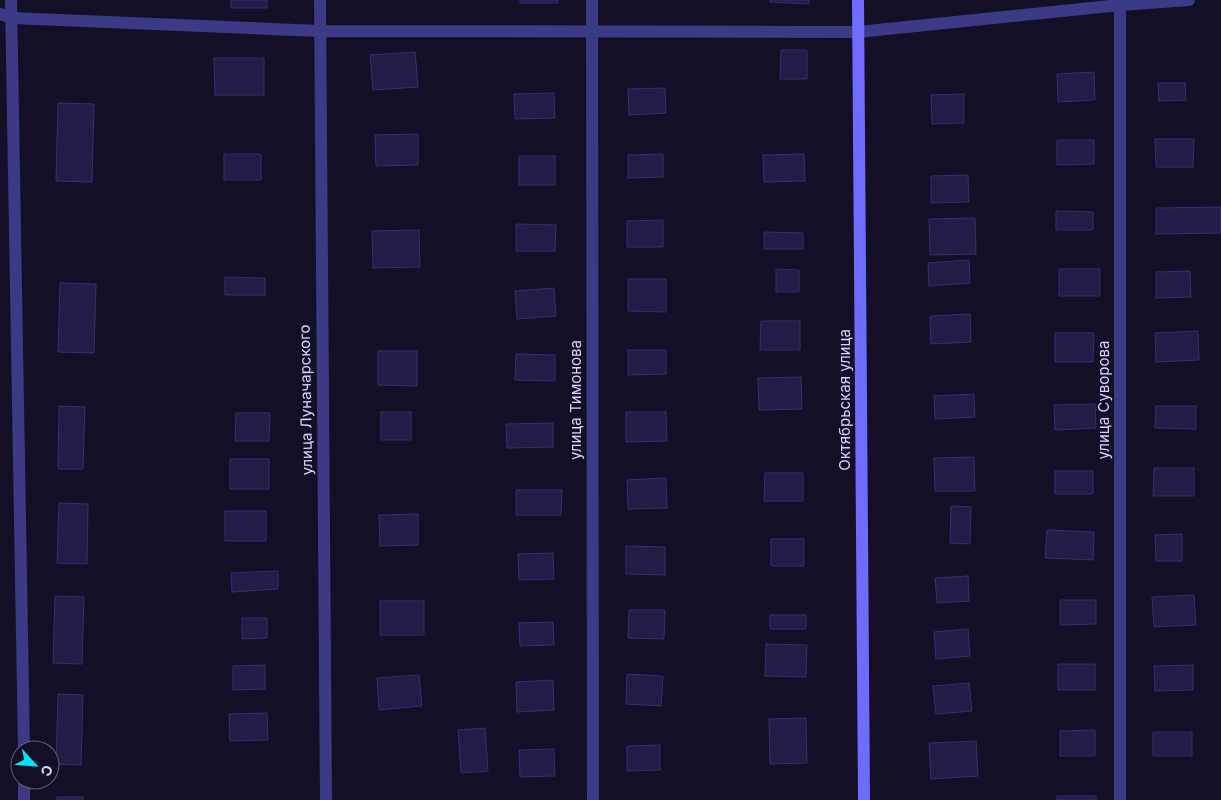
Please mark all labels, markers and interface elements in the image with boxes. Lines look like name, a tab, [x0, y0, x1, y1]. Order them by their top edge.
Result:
street label: улица Луначарского	[295, 324, 316, 476]
street label: Октябрьская улица	[835, 329, 854, 471]
street label: улица Тимонова	[566, 340, 585, 460]
street label: улица Суворова	[1094, 341, 1113, 459]
north arrow	[10, 740, 60, 790]
text: С	[37, 763, 57, 779]

